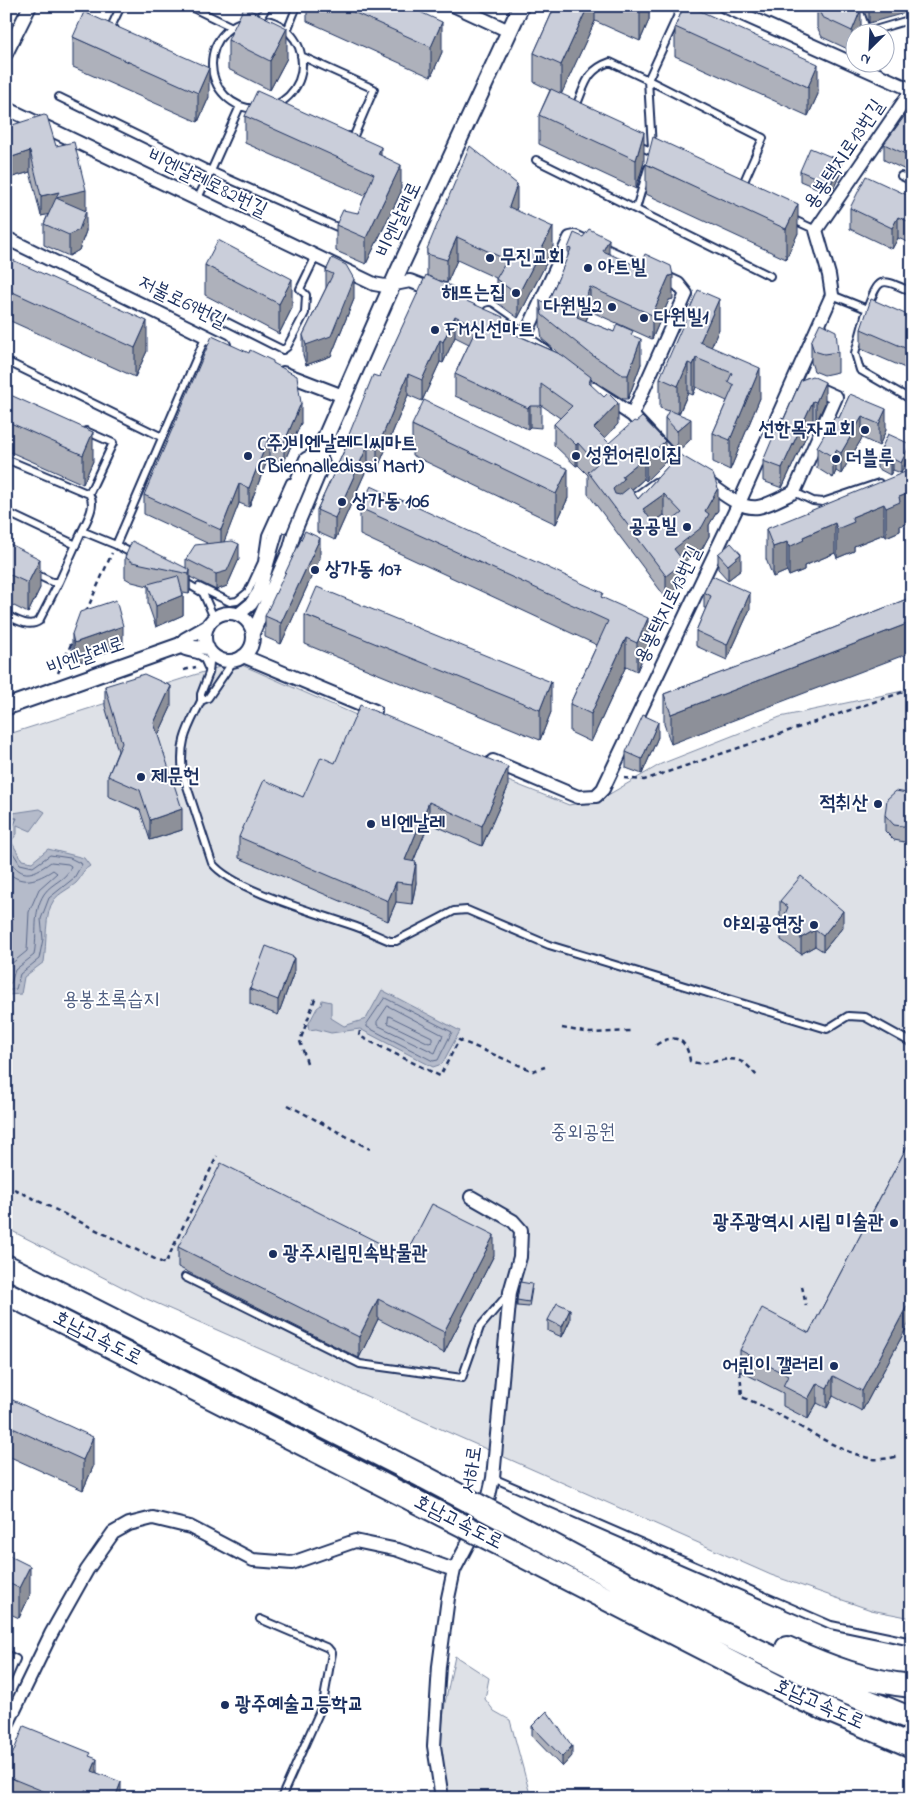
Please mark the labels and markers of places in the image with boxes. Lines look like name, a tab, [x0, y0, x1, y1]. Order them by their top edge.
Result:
place label: 무진교회	[500, 244, 564, 273]
marker: 무진교회	[484, 252, 496, 264]
place label: 아트빌	[598, 254, 647, 283]
marker: 아트빌	[582, 262, 594, 274]
place label: 해뜨는집	[442, 279, 506, 308]
marker: 해뜨는집	[510, 287, 522, 299]
place label: 다원빌2	[544, 293, 602, 322]
marker: 다원빌2	[606, 301, 618, 313]
place label: 다원빌1	[654, 304, 709, 333]
marker: 다원빌1	[638, 312, 650, 324]
place label: FM신선마트	[444, 316, 534, 345]
marker: FM신선마트	[429, 324, 441, 336]
place label: 선한목자교회	[758, 416, 855, 445]
marker: 선한목자교회	[859, 424, 871, 436]
place label: (주)비엔날레디씨마트 (Biennalledissi Mart)	[258, 430, 424, 482]
place label: 성원어린이집	[586, 442, 683, 471]
place label: 더블루	[846, 445, 894, 474]
marker: (주)비엔날레디씨마트 (Biennalledissi Mart)	[242, 450, 254, 462]
marker: 성원어린이집	[570, 450, 582, 462]
marker: 더블루	[830, 453, 842, 465]
place label: 상가동 106	[352, 488, 429, 517]
marker: 상가동 106	[336, 496, 348, 508]
place label: 공공빌	[629, 513, 678, 542]
marker: 공공빌	[681, 521, 693, 533]
place label: 상가동 107	[325, 556, 402, 585]
marker: 상가동 107	[309, 564, 321, 576]
place label: 제문헌	[151, 763, 199, 792]
marker: 제문헌	[135, 771, 147, 783]
place label: 적취산	[820, 790, 868, 819]
marker: 적취산	[872, 798, 884, 810]
place label: 비엔날레	[381, 810, 445, 839]
marker: 비엔날레	[365, 818, 377, 830]
place label: 야외공연장	[724, 911, 804, 940]
marker: 야외공연장	[808, 919, 820, 931]
place label: 광주광역시 시립 미술관	[713, 1209, 884, 1238]
marker: 광주광역시 시립 미술관	[888, 1217, 900, 1229]
place label: 광주시립민속박물관	[283, 1240, 428, 1269]
marker: 광주시립민속박물관	[267, 1248, 279, 1260]
place label: 어린이 갤러리	[722, 1352, 824, 1381]
marker: 어린이 갤러리	[828, 1360, 840, 1372]
place label: 광주예술고등학교	[235, 1691, 364, 1720]
marker: 광주예술고등학교	[219, 1699, 231, 1711]

